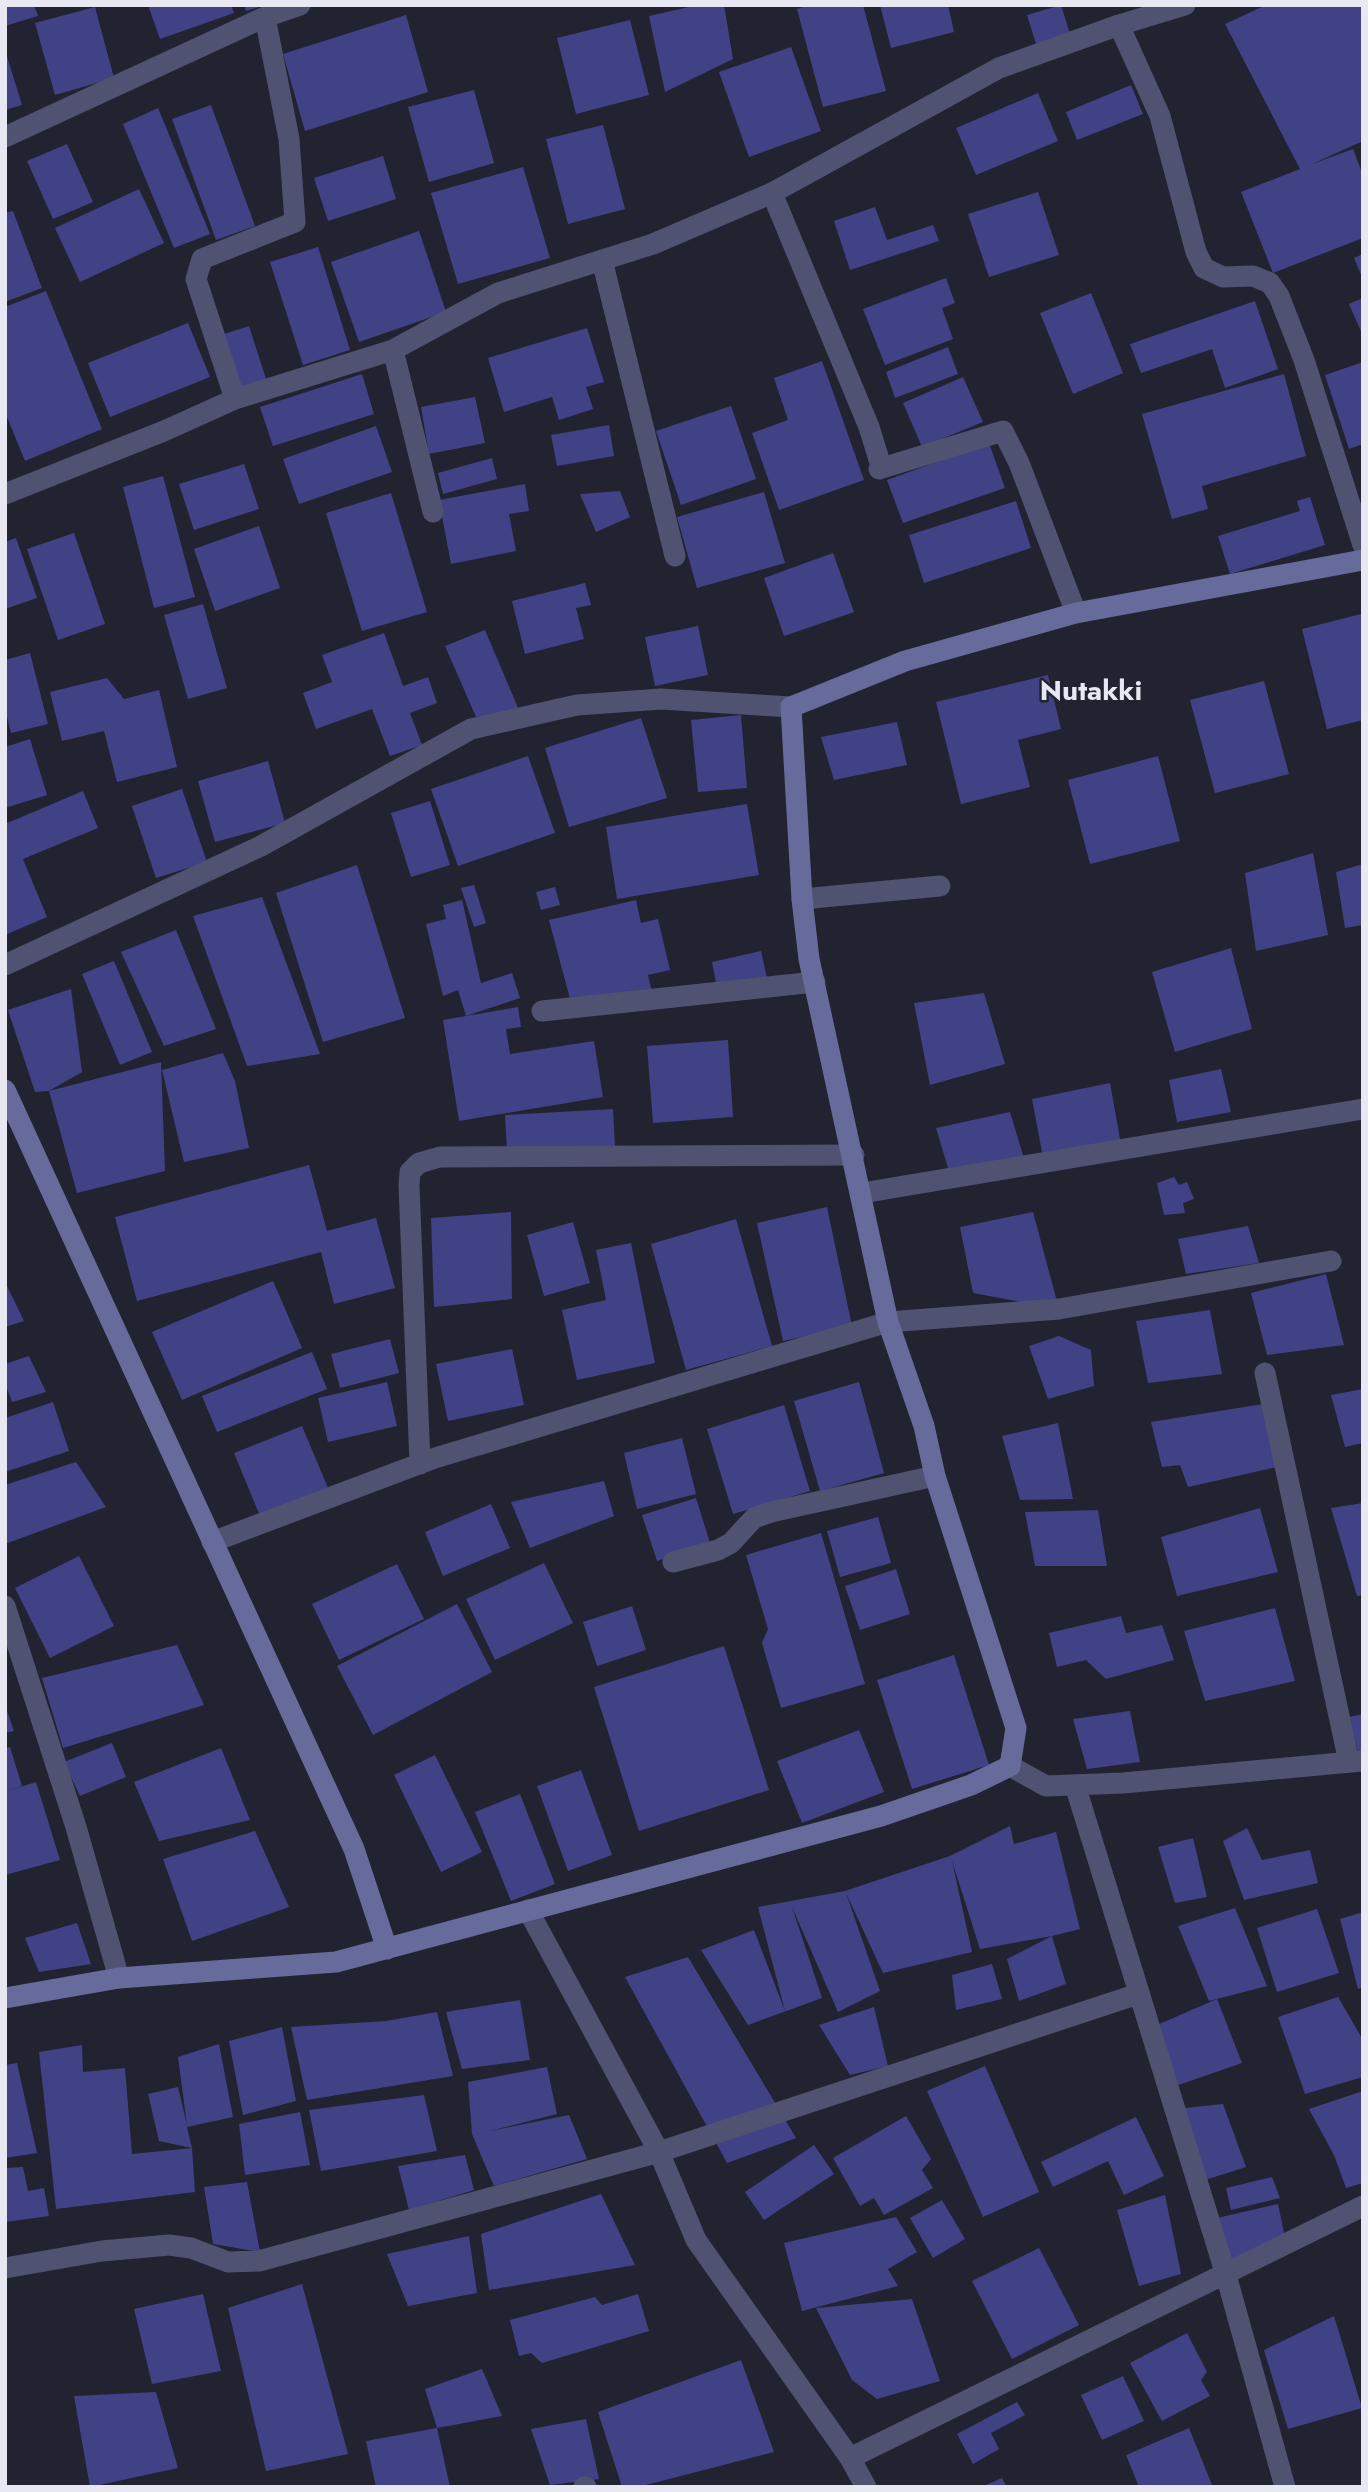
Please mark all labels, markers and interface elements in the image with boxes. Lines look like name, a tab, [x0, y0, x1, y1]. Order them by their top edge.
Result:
district label: Nutakki	[1040, 676, 1142, 710]

